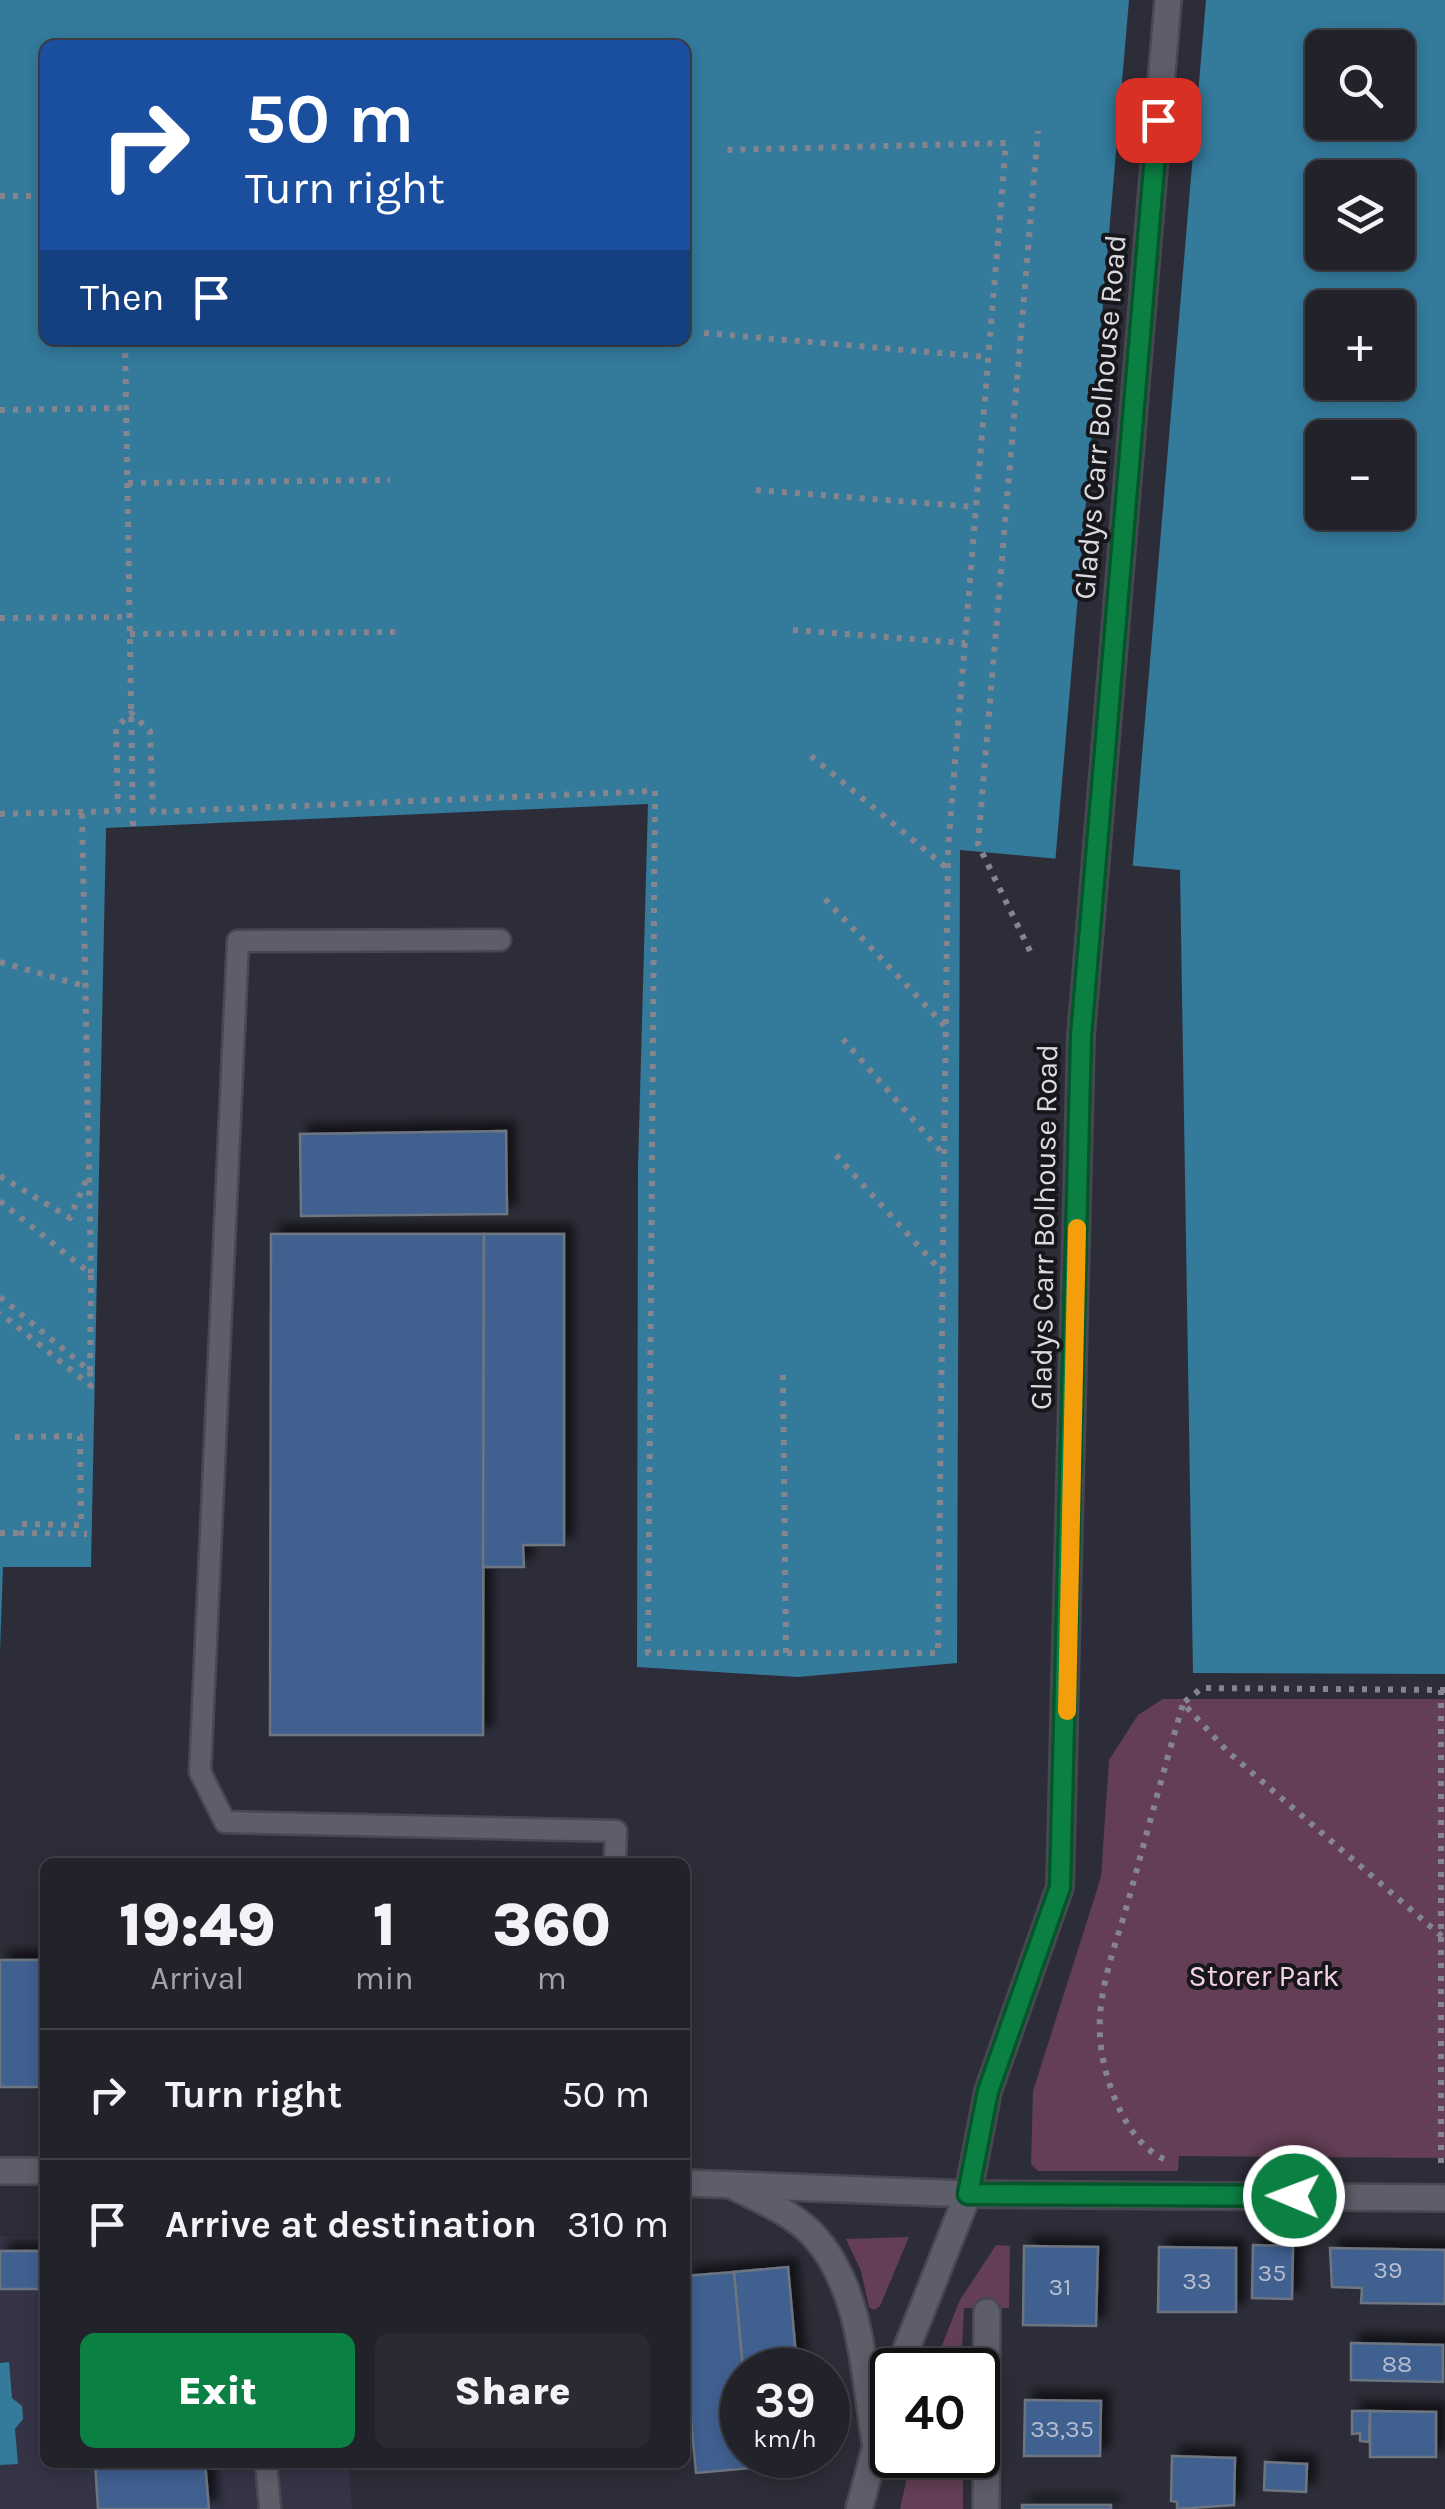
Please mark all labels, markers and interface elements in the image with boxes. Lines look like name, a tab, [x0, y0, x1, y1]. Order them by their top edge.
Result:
map controls	[1305, 30, 1415, 530]
button: search	[1305, 30, 1415, 140]
text: 50 m	[245, 78, 414, 160]
pin	[1116, 78, 1201, 163]
icon: right	[80, 80, 210, 210]
icon: arrive	[1131, 93, 1186, 148]
button: layers	[1305, 160, 1415, 270]
text: Turn right	[245, 162, 445, 214]
street label: Gladys Carr Bolhouse Road	[1066, 233, 1134, 601]
icon: arrive	[184, 270, 239, 325]
text: Then	[80, 275, 164, 320]
button: +	[1305, 290, 1415, 400]
button: −	[1305, 420, 1415, 530]
street label: Gladys Carr Bolhouse Road	[1023, 1044, 1065, 1410]
text: 19:49	[119, 1890, 276, 1960]
text: 1	[373, 1890, 396, 1960]
text: 360	[493, 1890, 611, 1960]
park label: Storer Park	[1189, 1958, 1339, 1994]
text: Arrival	[151, 1960, 244, 1997]
text: min	[355, 1960, 414, 1997]
text: m	[537, 1960, 567, 1997]
icon: right	[80, 2067, 135, 2122]
text: Turn right	[165, 2072, 342, 2117]
text: 50 m	[561, 2072, 650, 2117]
position arrow	[1242, 2144, 1346, 2248]
icon: arrive	[80, 2197, 135, 2252]
text: Arrive at destination	[165, 2202, 537, 2247]
text: 310 m	[567, 2202, 669, 2247]
house number: 39	[1373, 2255, 1403, 2284]
house number: 35	[1258, 2258, 1286, 2287]
house number: 33	[1182, 2266, 1212, 2295]
house number: 31	[1048, 2272, 1072, 2301]
button: Exit	[80, 2333, 355, 2448]
button: Share	[375, 2333, 650, 2448]
speed limit sign: 40	[870, 2348, 1000, 2478]
house number: 88	[1382, 2349, 1412, 2378]
text: 39	[754, 2371, 816, 2430]
house number: 33,35	[1030, 2414, 1094, 2443]
text: km/h	[753, 2424, 817, 2453]

